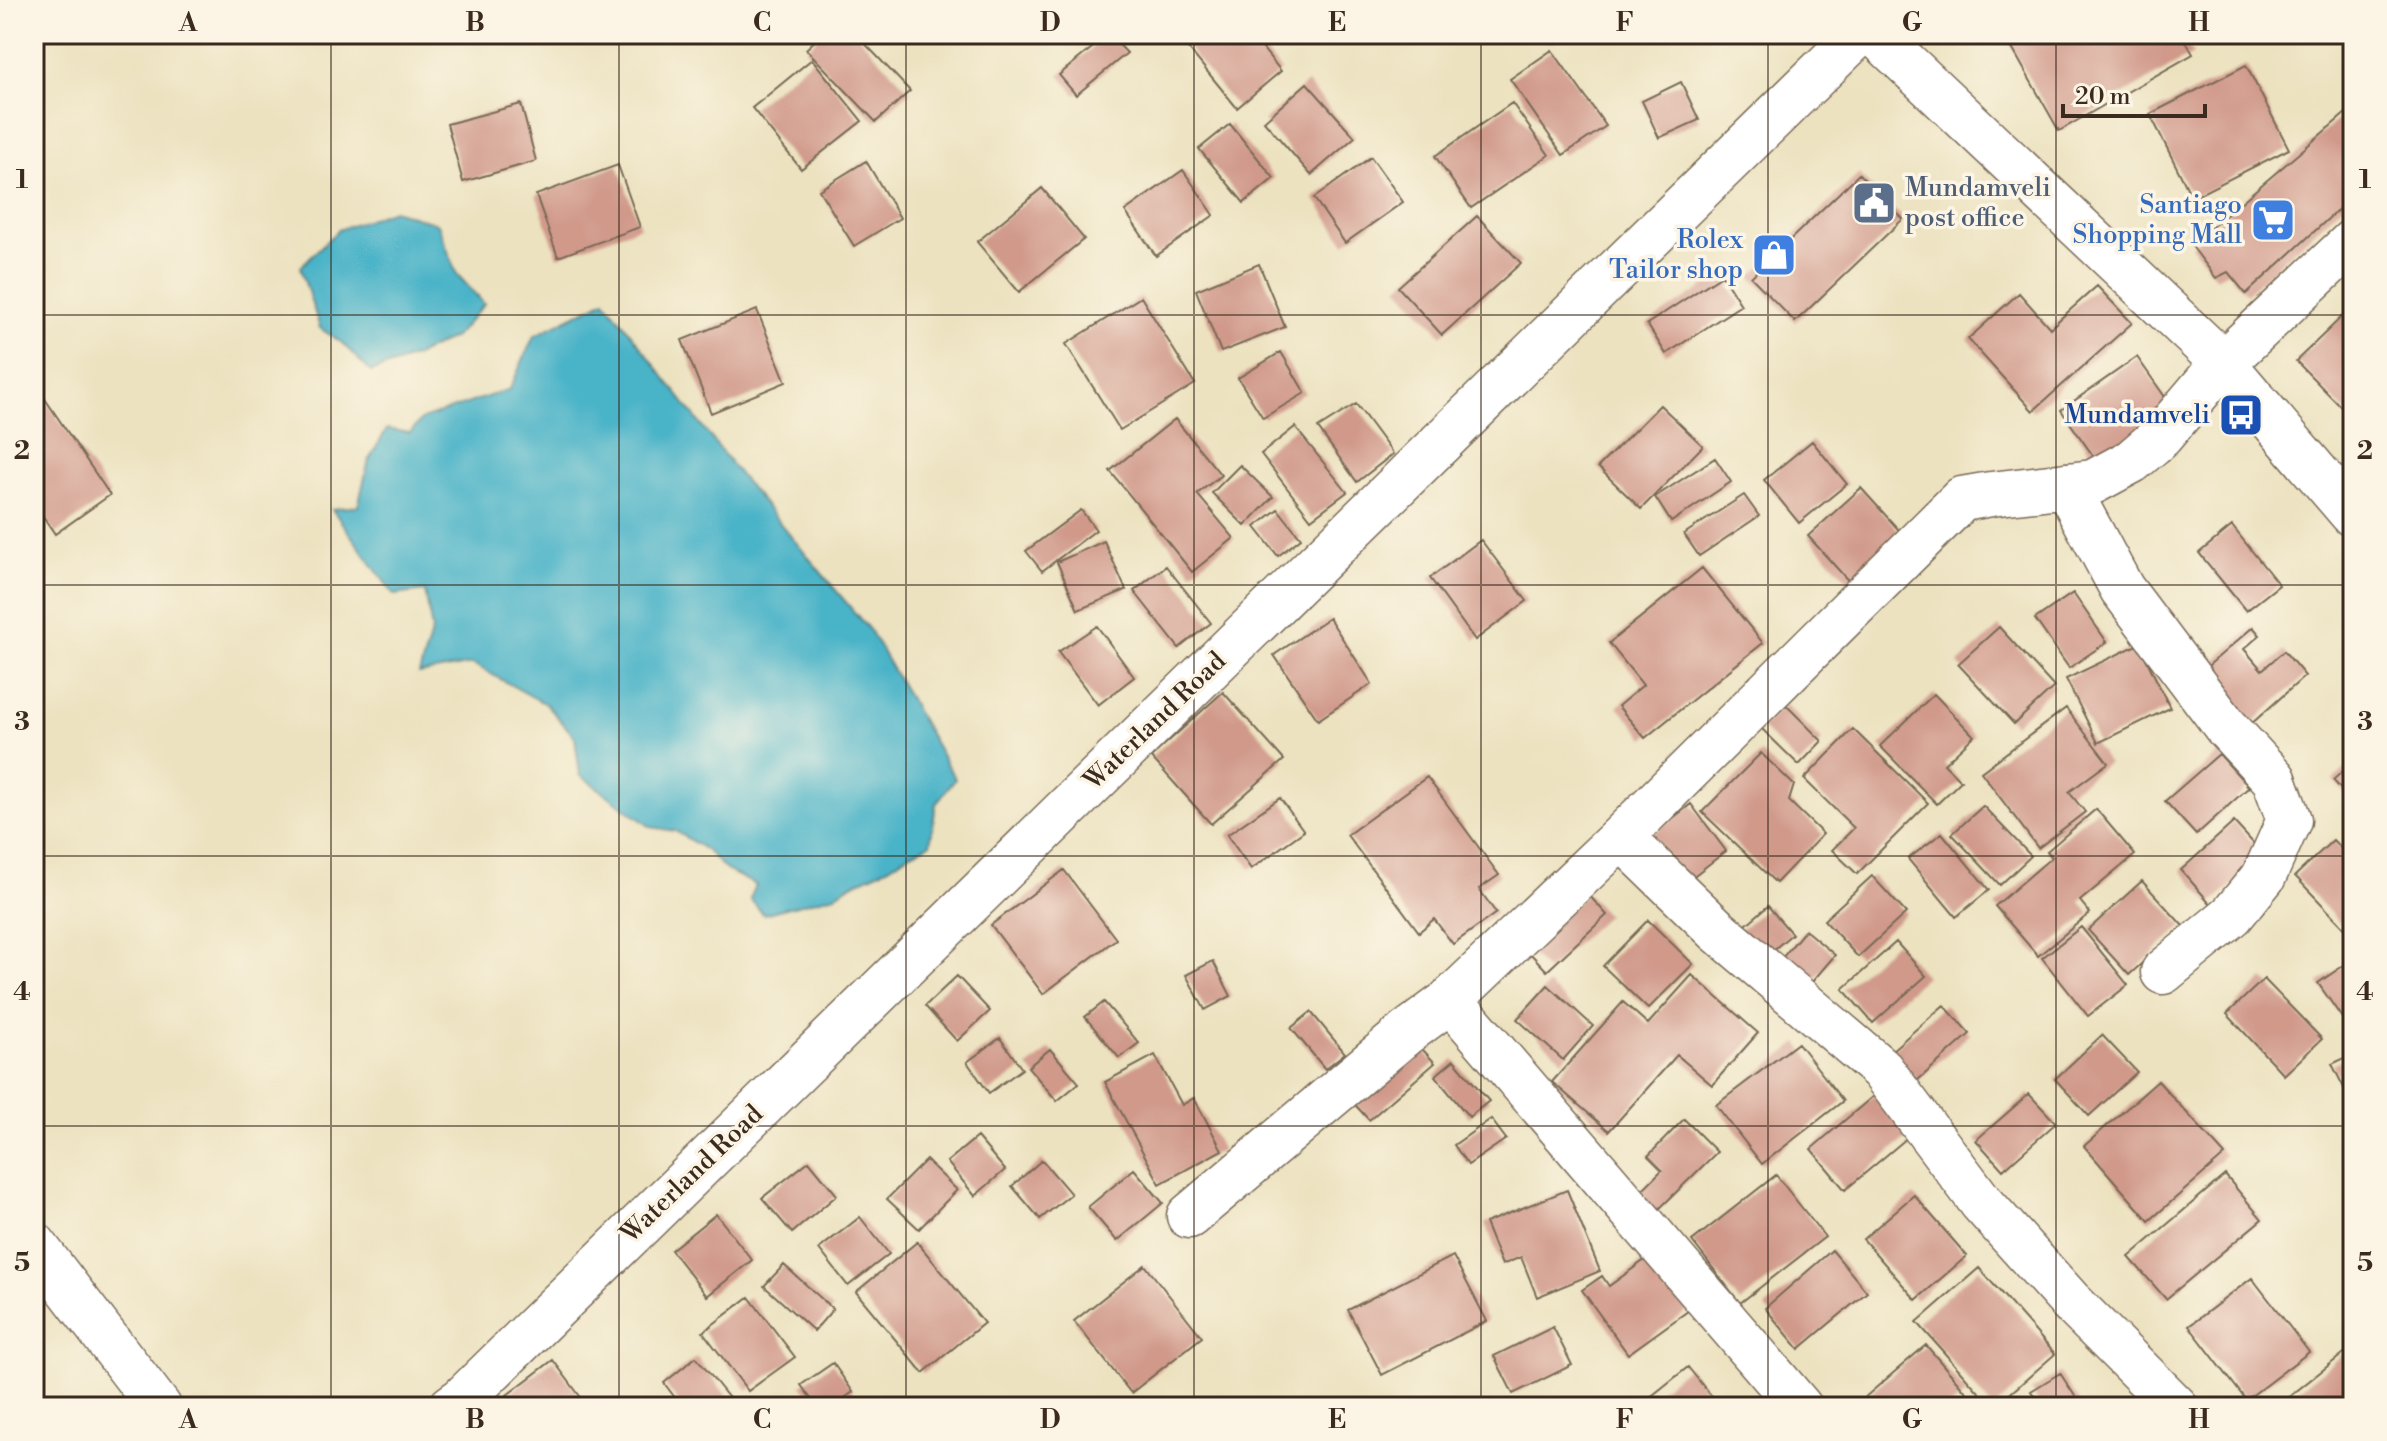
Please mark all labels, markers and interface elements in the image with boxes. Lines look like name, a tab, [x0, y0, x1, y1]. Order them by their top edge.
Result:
text: A	[178, 7, 198, 39]
text: B	[465, 7, 485, 39]
text: C	[753, 7, 771, 39]
text: D	[1040, 7, 1060, 39]
text: E	[1328, 7, 1346, 39]
text: F	[1616, 7, 1634, 39]
text: G	[1902, 7, 1923, 39]
text: H	[2188, 7, 2210, 39]
scale bar	[2063, 68, 2205, 118]
text: 20 m	[2075, 82, 2131, 112]
text: 1	[16, 164, 29, 196]
text: 1	[2359, 164, 2372, 196]
place label: Mundamveli post office	[1905, 172, 2051, 234]
public building icon: Mundamveli post office	[1850, 179, 1898, 227]
place label: Santiago Shopping Mall	[2072, 189, 2242, 251]
supermarket icon: Santiago Shopping Mall	[2249, 196, 2297, 244]
place label: Rolex Tailor shop	[1609, 224, 1744, 286]
shop icon: Rolex Tailor shop	[1750, 231, 1798, 279]
bus stop icon: Mundamveli	[2217, 391, 2265, 439]
place label: Mundamveli	[2064, 399, 2210, 431]
text: 2	[14, 435, 30, 467]
text: 2	[2357, 435, 2373, 467]
street label: Waterland Road	[1077, 645, 1233, 797]
text: 3	[14, 706, 30, 738]
text: 3	[2357, 706, 2373, 738]
text: 4	[13, 976, 31, 1008]
text: 4	[2356, 976, 2374, 1008]
street label: Waterland Road	[614, 1098, 770, 1250]
text: 5	[14, 1247, 30, 1279]
text: 5	[2357, 1247, 2373, 1279]
text: A	[178, 1404, 198, 1436]
text: B	[465, 1404, 485, 1436]
text: C	[753, 1404, 771, 1436]
text: D	[1040, 1404, 1060, 1436]
text: E	[1328, 1404, 1346, 1436]
text: F	[1616, 1404, 1634, 1436]
text: G	[1902, 1404, 1923, 1436]
text: H	[2188, 1404, 2210, 1436]

